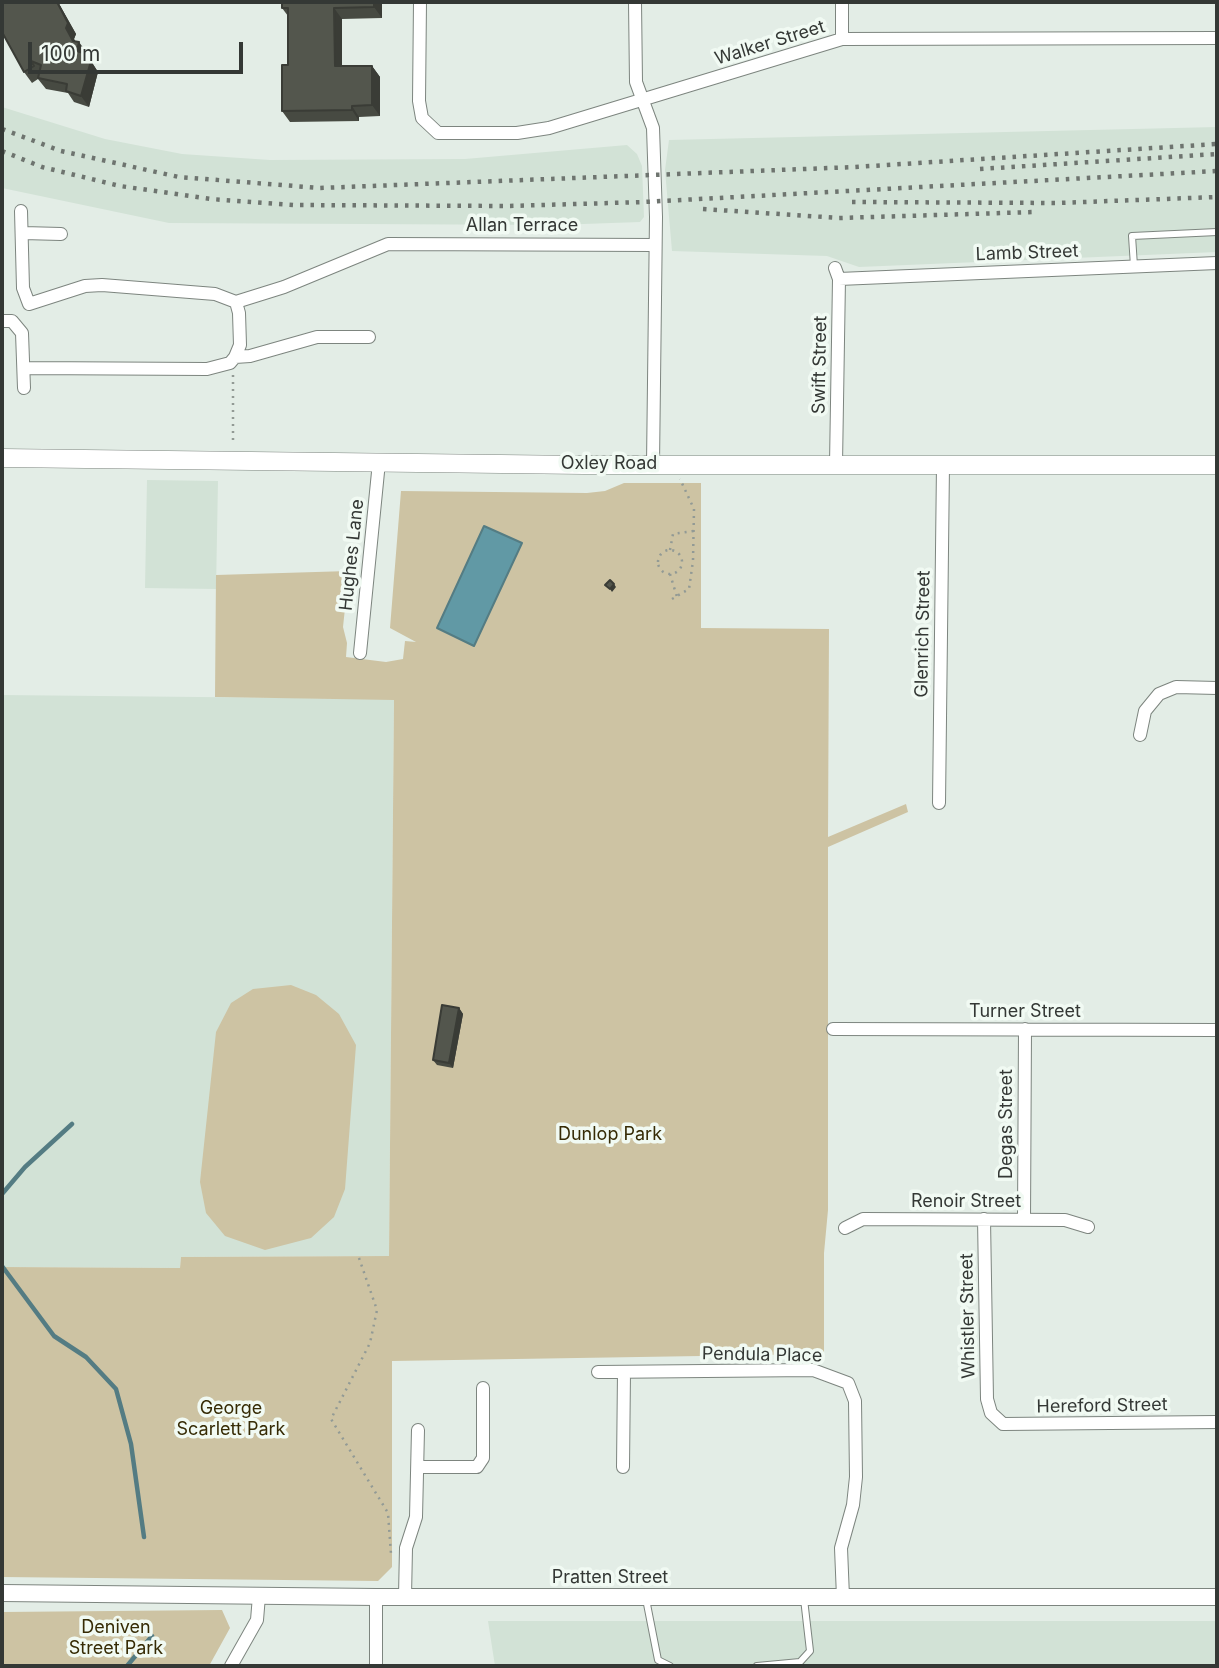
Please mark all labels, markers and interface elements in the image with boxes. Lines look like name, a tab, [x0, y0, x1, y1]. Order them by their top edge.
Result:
street label: Walker Street	[712, 16, 828, 70]
scale bar	[32, 28, 247, 72]
text: 100 m	[41, 41, 100, 66]
street label: Allan Terrace	[466, 215, 578, 237]
street label: Lamb Street	[975, 240, 1079, 266]
street label: Swift Street	[808, 316, 832, 414]
street label: Oxley Road	[561, 453, 657, 475]
street label: Hughes Lane	[335, 498, 369, 612]
street label: Glenrich Street	[911, 570, 935, 698]
street label: Turner Street	[969, 1001, 1081, 1023]
street label: Degas Street	[996, 1069, 1018, 1179]
park label: Dunlop Park	[558, 1124, 662, 1146]
street label: Renoir Street	[911, 1191, 1021, 1213]
street label: Whistler Street	[956, 1253, 980, 1379]
street label: Pendula Place	[702, 1343, 822, 1367]
street label: Hereford Street	[1036, 1394, 1168, 1418]
park label: George Scarlett Park	[177, 1398, 285, 1440]
street label: Pratten Street	[552, 1567, 668, 1589]
park label: Deniven Street Park	[69, 1617, 163, 1660]

